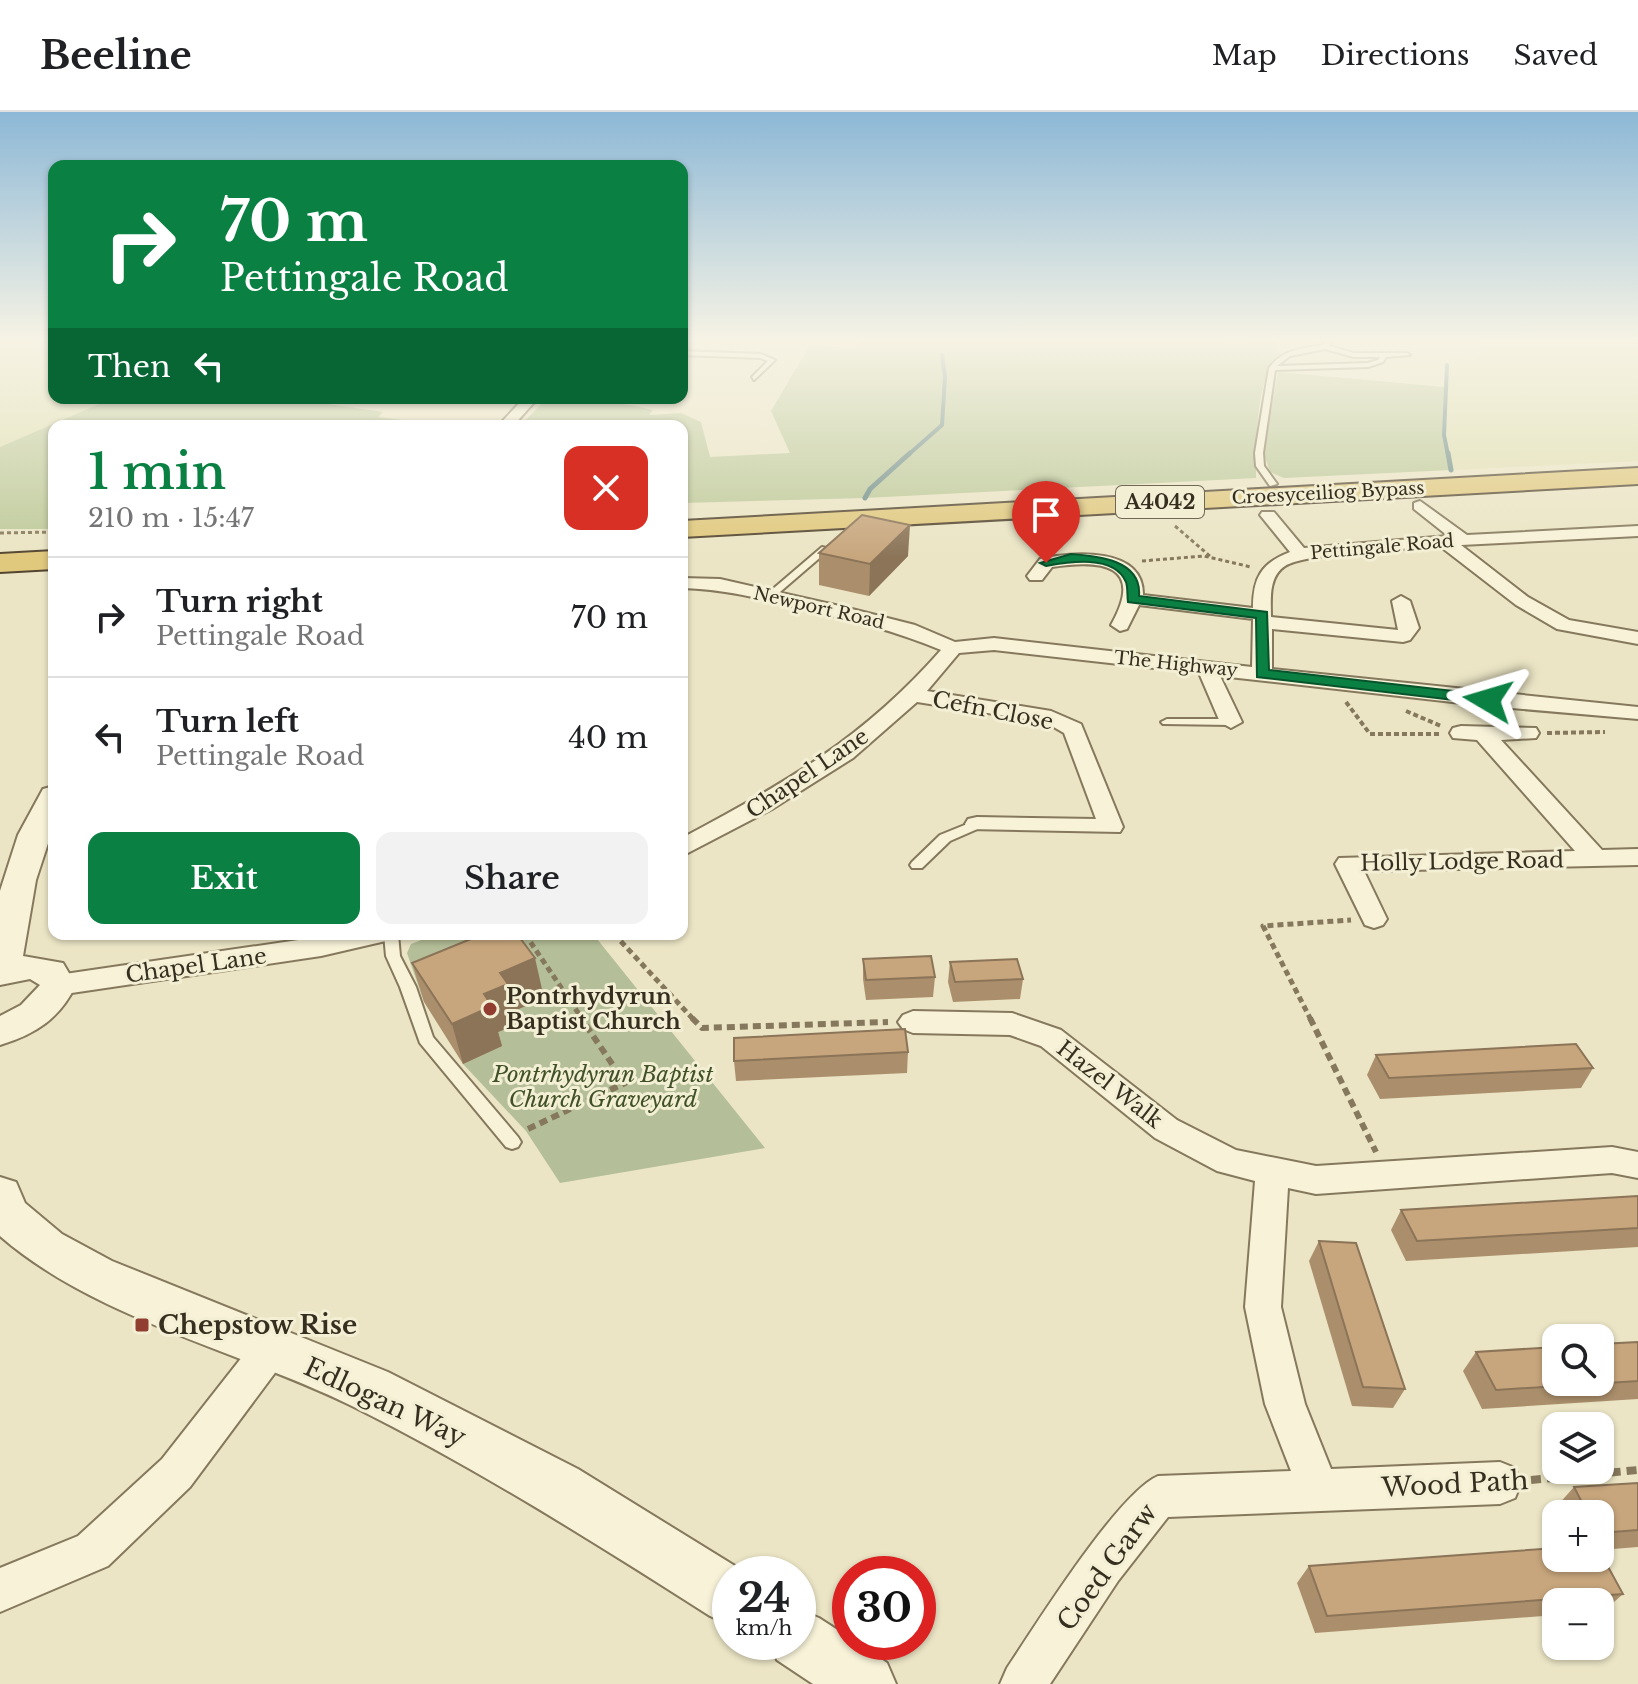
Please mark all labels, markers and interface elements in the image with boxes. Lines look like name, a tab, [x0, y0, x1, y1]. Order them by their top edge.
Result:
text: Beeline	[40, 32, 192, 79]
text: Map	[1212, 38, 1277, 73]
text: Directions	[1321, 38, 1470, 73]
text: Saved	[1514, 38, 1598, 73]
text: 70 m	[220, 187, 368, 256]
icon: right	[88, 192, 192, 296]
text: Pettingale Road	[220, 256, 509, 301]
icon: left	[187, 344, 231, 388]
text: Then	[88, 348, 171, 385]
text: 1 min	[88, 442, 226, 502]
button: close	[564, 446, 648, 530]
street label: Croesyceiliog Bypass	[1231, 477, 1425, 509]
pin	[1012, 481, 1080, 563]
road number: A4042	[1116, 486, 1204, 518]
icon: arrive	[1024, 493, 1068, 537]
text: 210 m · 15:47	[88, 502, 254, 534]
street label: Pettingale Road	[1309, 530, 1455, 564]
street label: Newport Road	[751, 582, 887, 634]
text: Turn right	[156, 583, 323, 620]
icon: right	[88, 595, 132, 639]
text: 70 m	[571, 599, 648, 636]
text: Pettingale Road	[156, 620, 364, 652]
street label: The Highway	[1113, 647, 1239, 681]
position arrow	[1446, 658, 1530, 742]
street label: Cefn Close	[930, 686, 1056, 735]
text: Turn left	[156, 703, 299, 740]
icon: left	[88, 715, 132, 759]
text: 40 m	[568, 719, 648, 756]
street label: Chapel Lane	[741, 723, 874, 824]
text: Pettingale Road	[156, 740, 364, 772]
button: Exit	[88, 832, 360, 924]
button: Share	[376, 832, 648, 924]
street label: Holly Lodge Road	[1360, 846, 1564, 877]
street label: Chapel Lane	[124, 942, 268, 989]
place label: Pontrhydyrun Baptist Church	[506, 983, 681, 1035]
marker: Pontrhydyrun Baptist Church	[481, 1000, 499, 1018]
street label: Hazel Walk	[1051, 1035, 1168, 1134]
park label: Pontrhydyrun Baptist Church Graveyard	[492, 1061, 713, 1113]
place label: Chepstow Rise	[158, 1309, 357, 1341]
marker: Chepstow Rise	[133, 1316, 151, 1334]
map controls	[1542, 1324, 1614, 1660]
button: search	[1542, 1324, 1614, 1396]
street label: Edlogan Way	[299, 1351, 471, 1454]
button: layers	[1542, 1412, 1614, 1484]
street label: Wood Path	[1380, 1464, 1529, 1504]
street label: Coed Garw	[1050, 1497, 1164, 1637]
button: +	[1542, 1500, 1614, 1572]
speed limit sign: 30	[832, 1556, 936, 1660]
text: 24	[738, 1573, 790, 1623]
button: −	[1542, 1588, 1614, 1660]
text: km/h	[736, 1616, 792, 1640]

